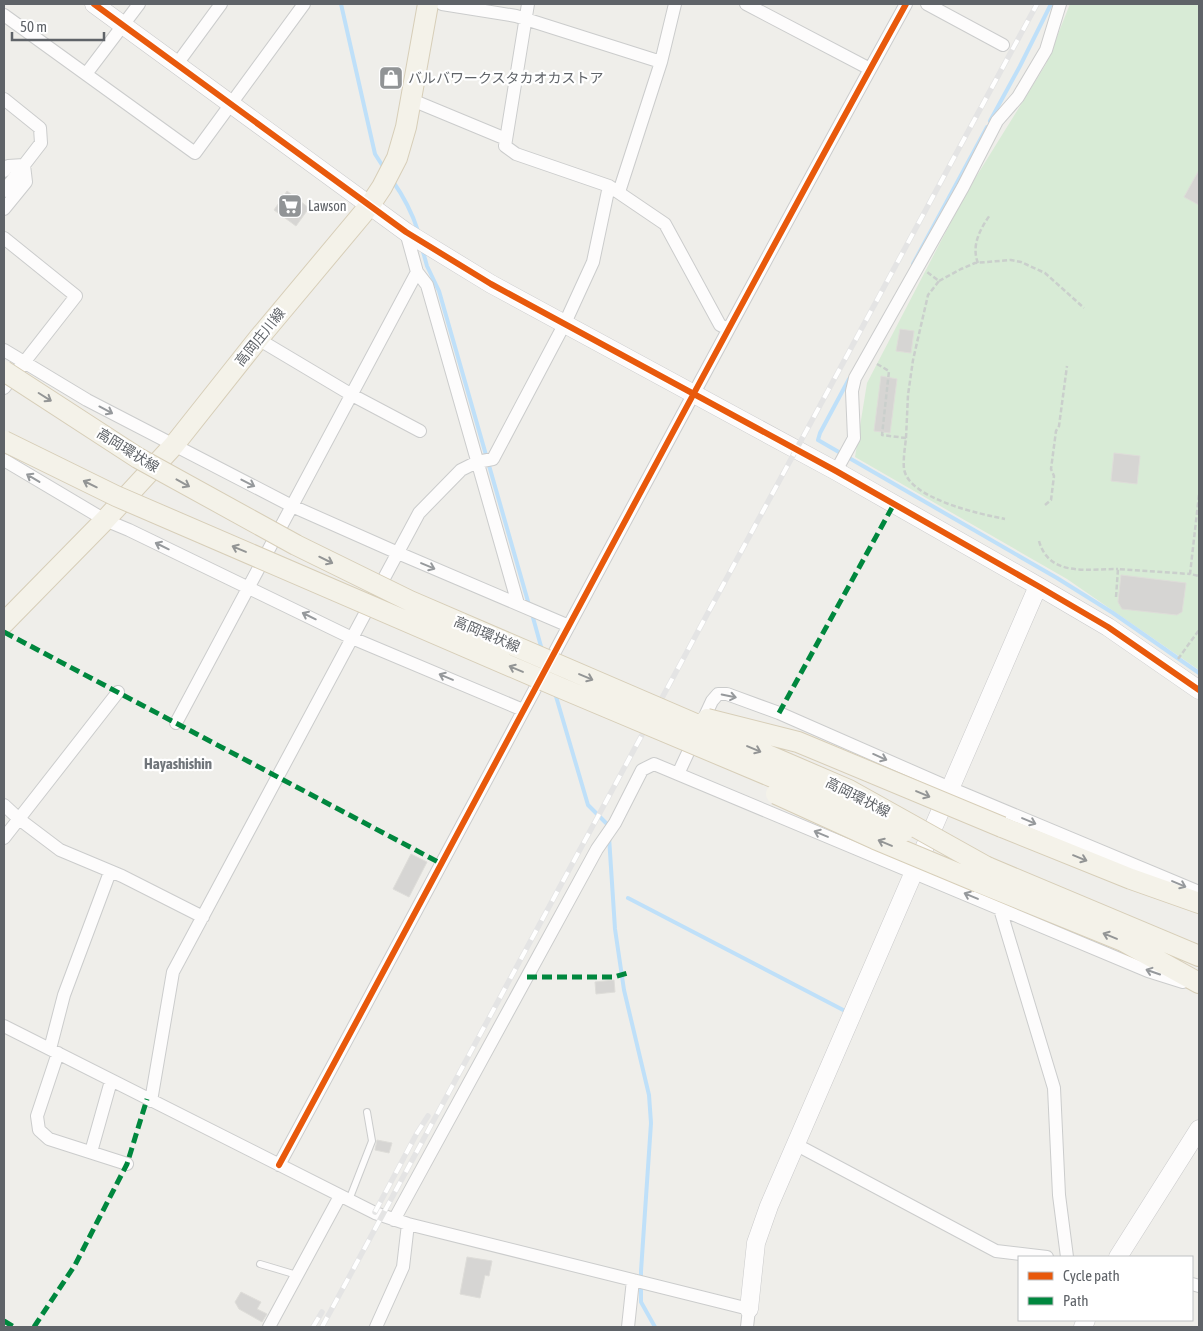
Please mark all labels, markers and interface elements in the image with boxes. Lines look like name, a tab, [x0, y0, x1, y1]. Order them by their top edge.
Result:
scale bar	[12, 10, 105, 42]
text: 50 m	[20, 18, 47, 35]
shop icon: バルバワークスタカオカストア	[378, 65, 404, 91]
place label: バルバワークスタカオカストア	[408, 70, 604, 86]
supermarket icon: Lawson	[277, 193, 303, 219]
place label: Lawson	[308, 198, 347, 214]
street label: 高岡庄川線	[232, 305, 288, 369]
one-way arrow	[38, 392, 52, 403]
one-way arrow	[98, 406, 113, 415]
street label: 高岡環状線	[94, 425, 162, 475]
one-way arrow	[27, 472, 41, 482]
one-way arrow	[83, 478, 98, 488]
one-way arrow	[241, 478, 256, 488]
one-way arrow	[175, 479, 190, 488]
one-way arrow	[155, 541, 170, 550]
one-way arrow	[232, 543, 247, 553]
one-way arrow	[318, 556, 333, 565]
one-way arrow	[420, 562, 435, 571]
one-way arrow	[301, 611, 316, 621]
street label: 高岡環状線	[452, 613, 522, 655]
one-way arrow	[509, 664, 524, 674]
one-way arrow	[439, 672, 454, 682]
one-way arrow	[578, 672, 593, 682]
one-way arrow	[721, 692, 737, 701]
one-way arrow	[746, 745, 761, 755]
one-way arrow	[872, 753, 887, 763]
district label: Hayashishin	[144, 755, 212, 772]
street label: 高岡環状線	[823, 774, 893, 820]
one-way arrow	[915, 790, 930, 800]
one-way arrow	[1021, 816, 1036, 826]
one-way arrow	[814, 828, 829, 838]
one-way arrow	[878, 837, 893, 847]
one-way arrow	[1072, 854, 1087, 864]
one-way arrow	[1171, 879, 1186, 889]
one-way arrow	[964, 891, 979, 901]
one-way arrow	[1103, 931, 1118, 940]
one-way arrow	[1145, 967, 1161, 977]
legend	[1018, 1256, 1193, 1321]
text: Cycle path	[1063, 1267, 1120, 1284]
text: Path	[1063, 1292, 1089, 1309]

